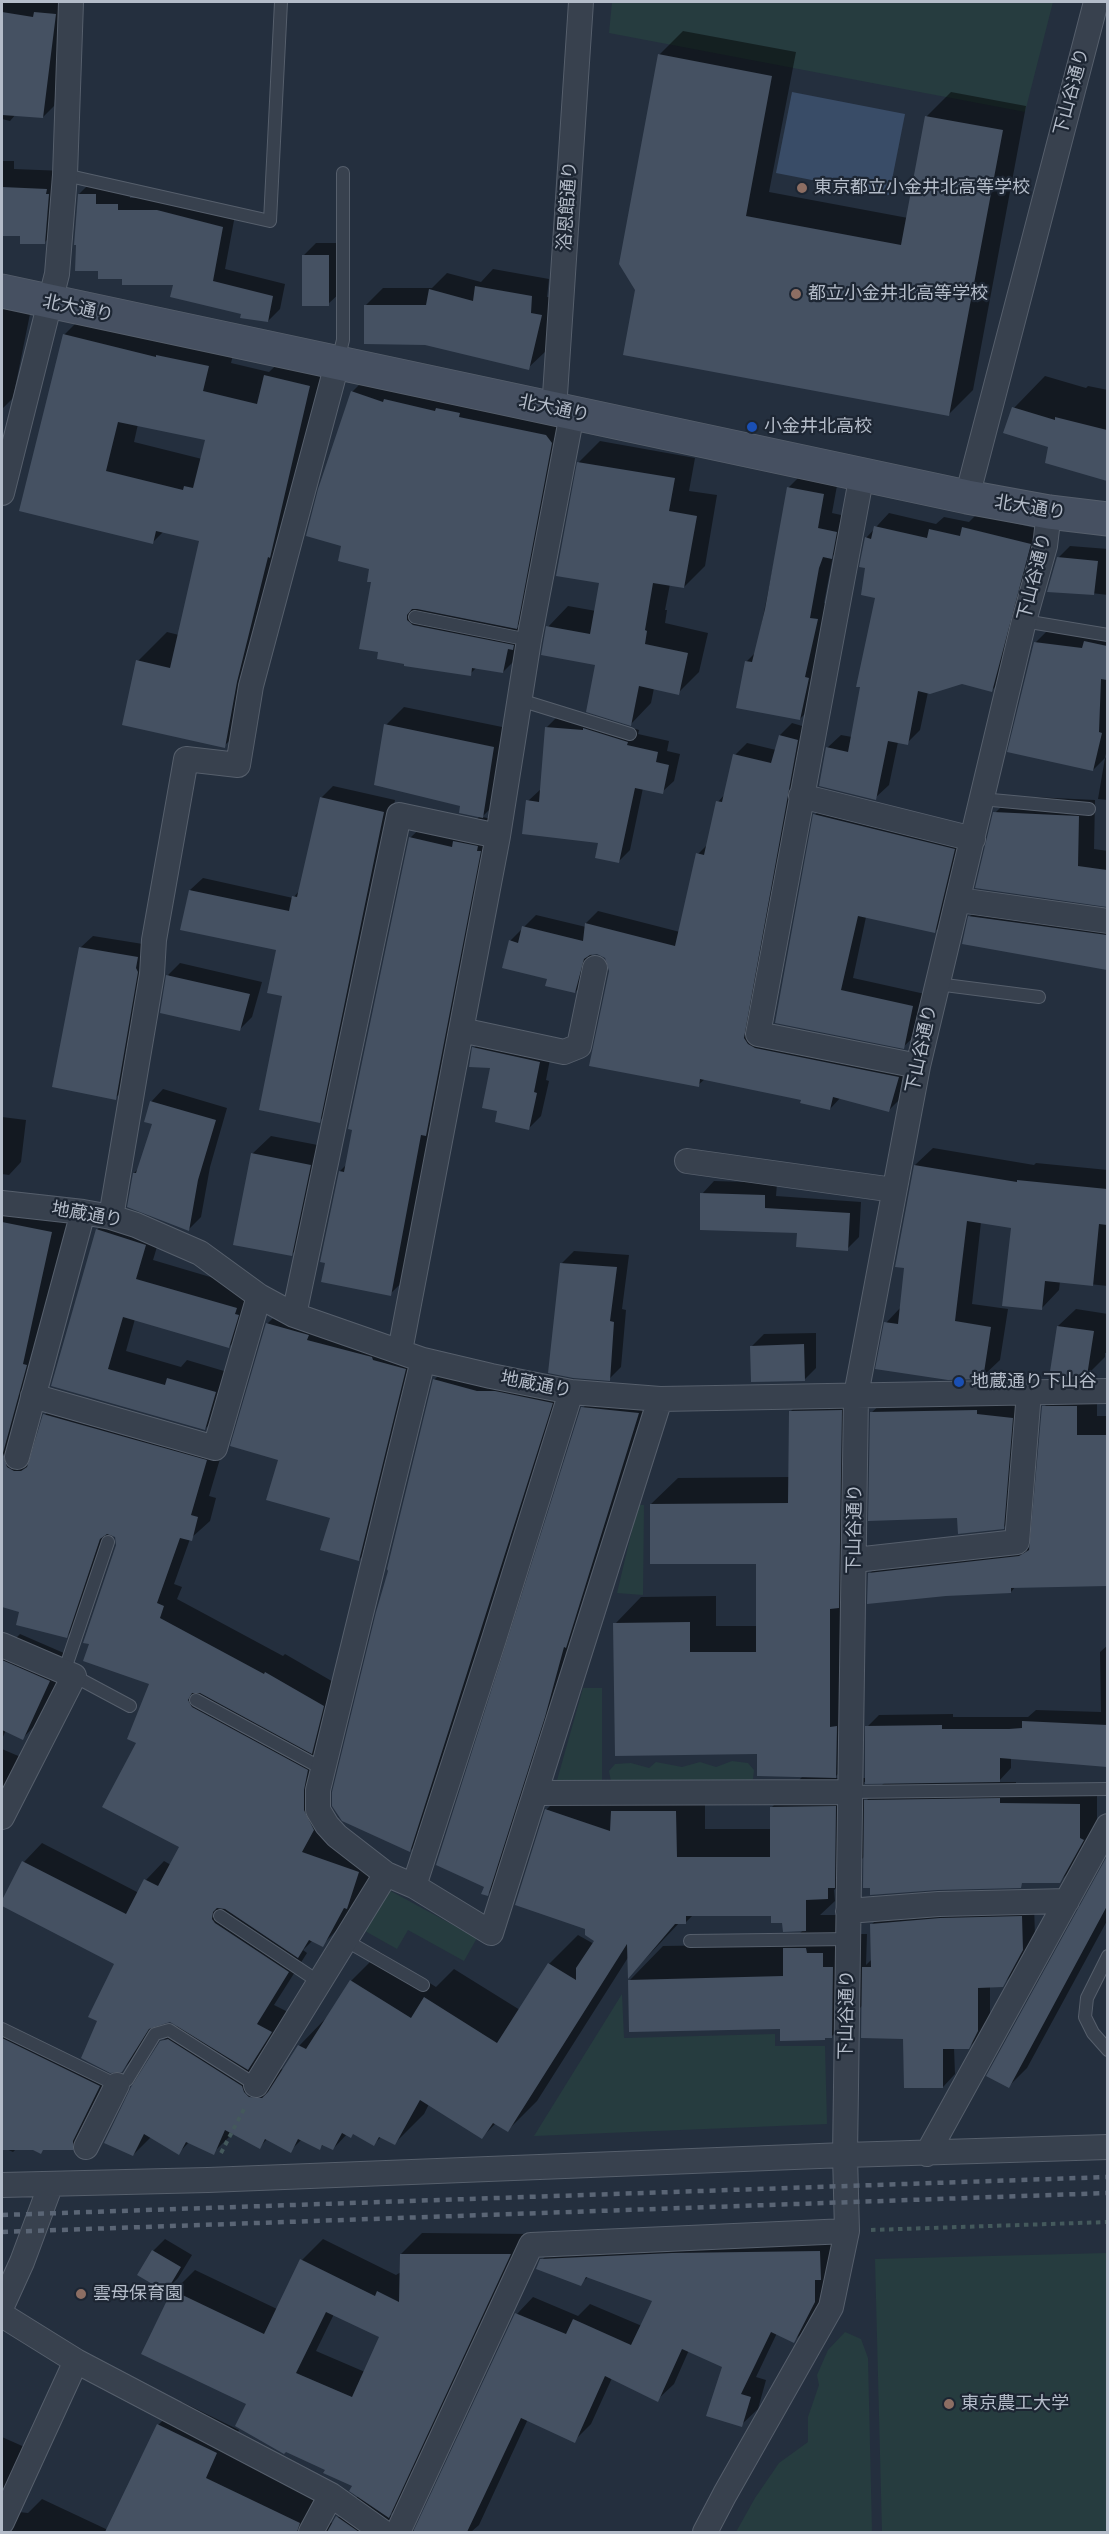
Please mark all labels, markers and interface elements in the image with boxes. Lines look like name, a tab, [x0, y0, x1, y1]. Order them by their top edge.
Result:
street label: 下山谷通り	[1050, 46, 1094, 138]
street label: 浴恩館通り	[554, 160, 582, 252]
place label: 東京都立小金井北高等学校	[814, 177, 1030, 199]
marker: 東京都立小金井北高等学校	[795, 181, 809, 195]
place label: 都立小金井北高等学校	[808, 283, 988, 305]
marker: 都立小金井北高等学校	[789, 287, 803, 301]
street label: 北大通り	[41, 291, 115, 327]
street label: 北大通り	[517, 391, 591, 427]
place label: 小金井北高校	[764, 416, 872, 438]
marker: 小金井北高校	[745, 420, 759, 434]
street label: 北大通り	[993, 492, 1067, 524]
street label: 下山谷通り	[1014, 531, 1056, 623]
street label: 下山谷通り	[902, 1003, 942, 1095]
street label: 地蔵通り	[50, 1198, 124, 1232]
street label: 地蔵通り	[499, 1368, 573, 1402]
place label: 地蔵通り下山谷	[971, 1371, 1097, 1393]
marker: 地蔵通り下山谷	[952, 1375, 966, 1389]
street label: 下山谷通り	[843, 1484, 867, 1574]
street label: 下山谷通り	[835, 1970, 859, 2060]
place label: 雲母保育園	[93, 2283, 183, 2305]
marker: 雲母保育園	[74, 2287, 88, 2301]
place label: 東京農工大学	[961, 2393, 1069, 2415]
marker: 東京農工大学	[942, 2397, 956, 2411]

